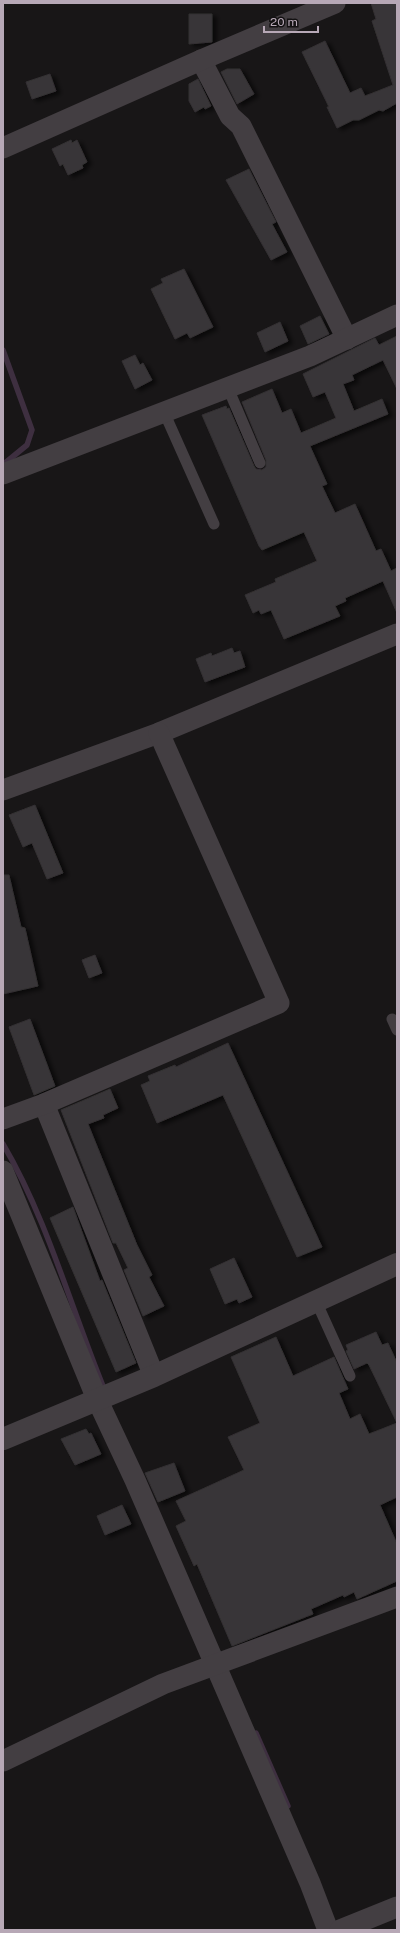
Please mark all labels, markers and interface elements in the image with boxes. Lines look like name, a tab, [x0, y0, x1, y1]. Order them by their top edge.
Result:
scale bar	[264, 8, 318, 34]
text: 20 m	[270, 15, 298, 29]

